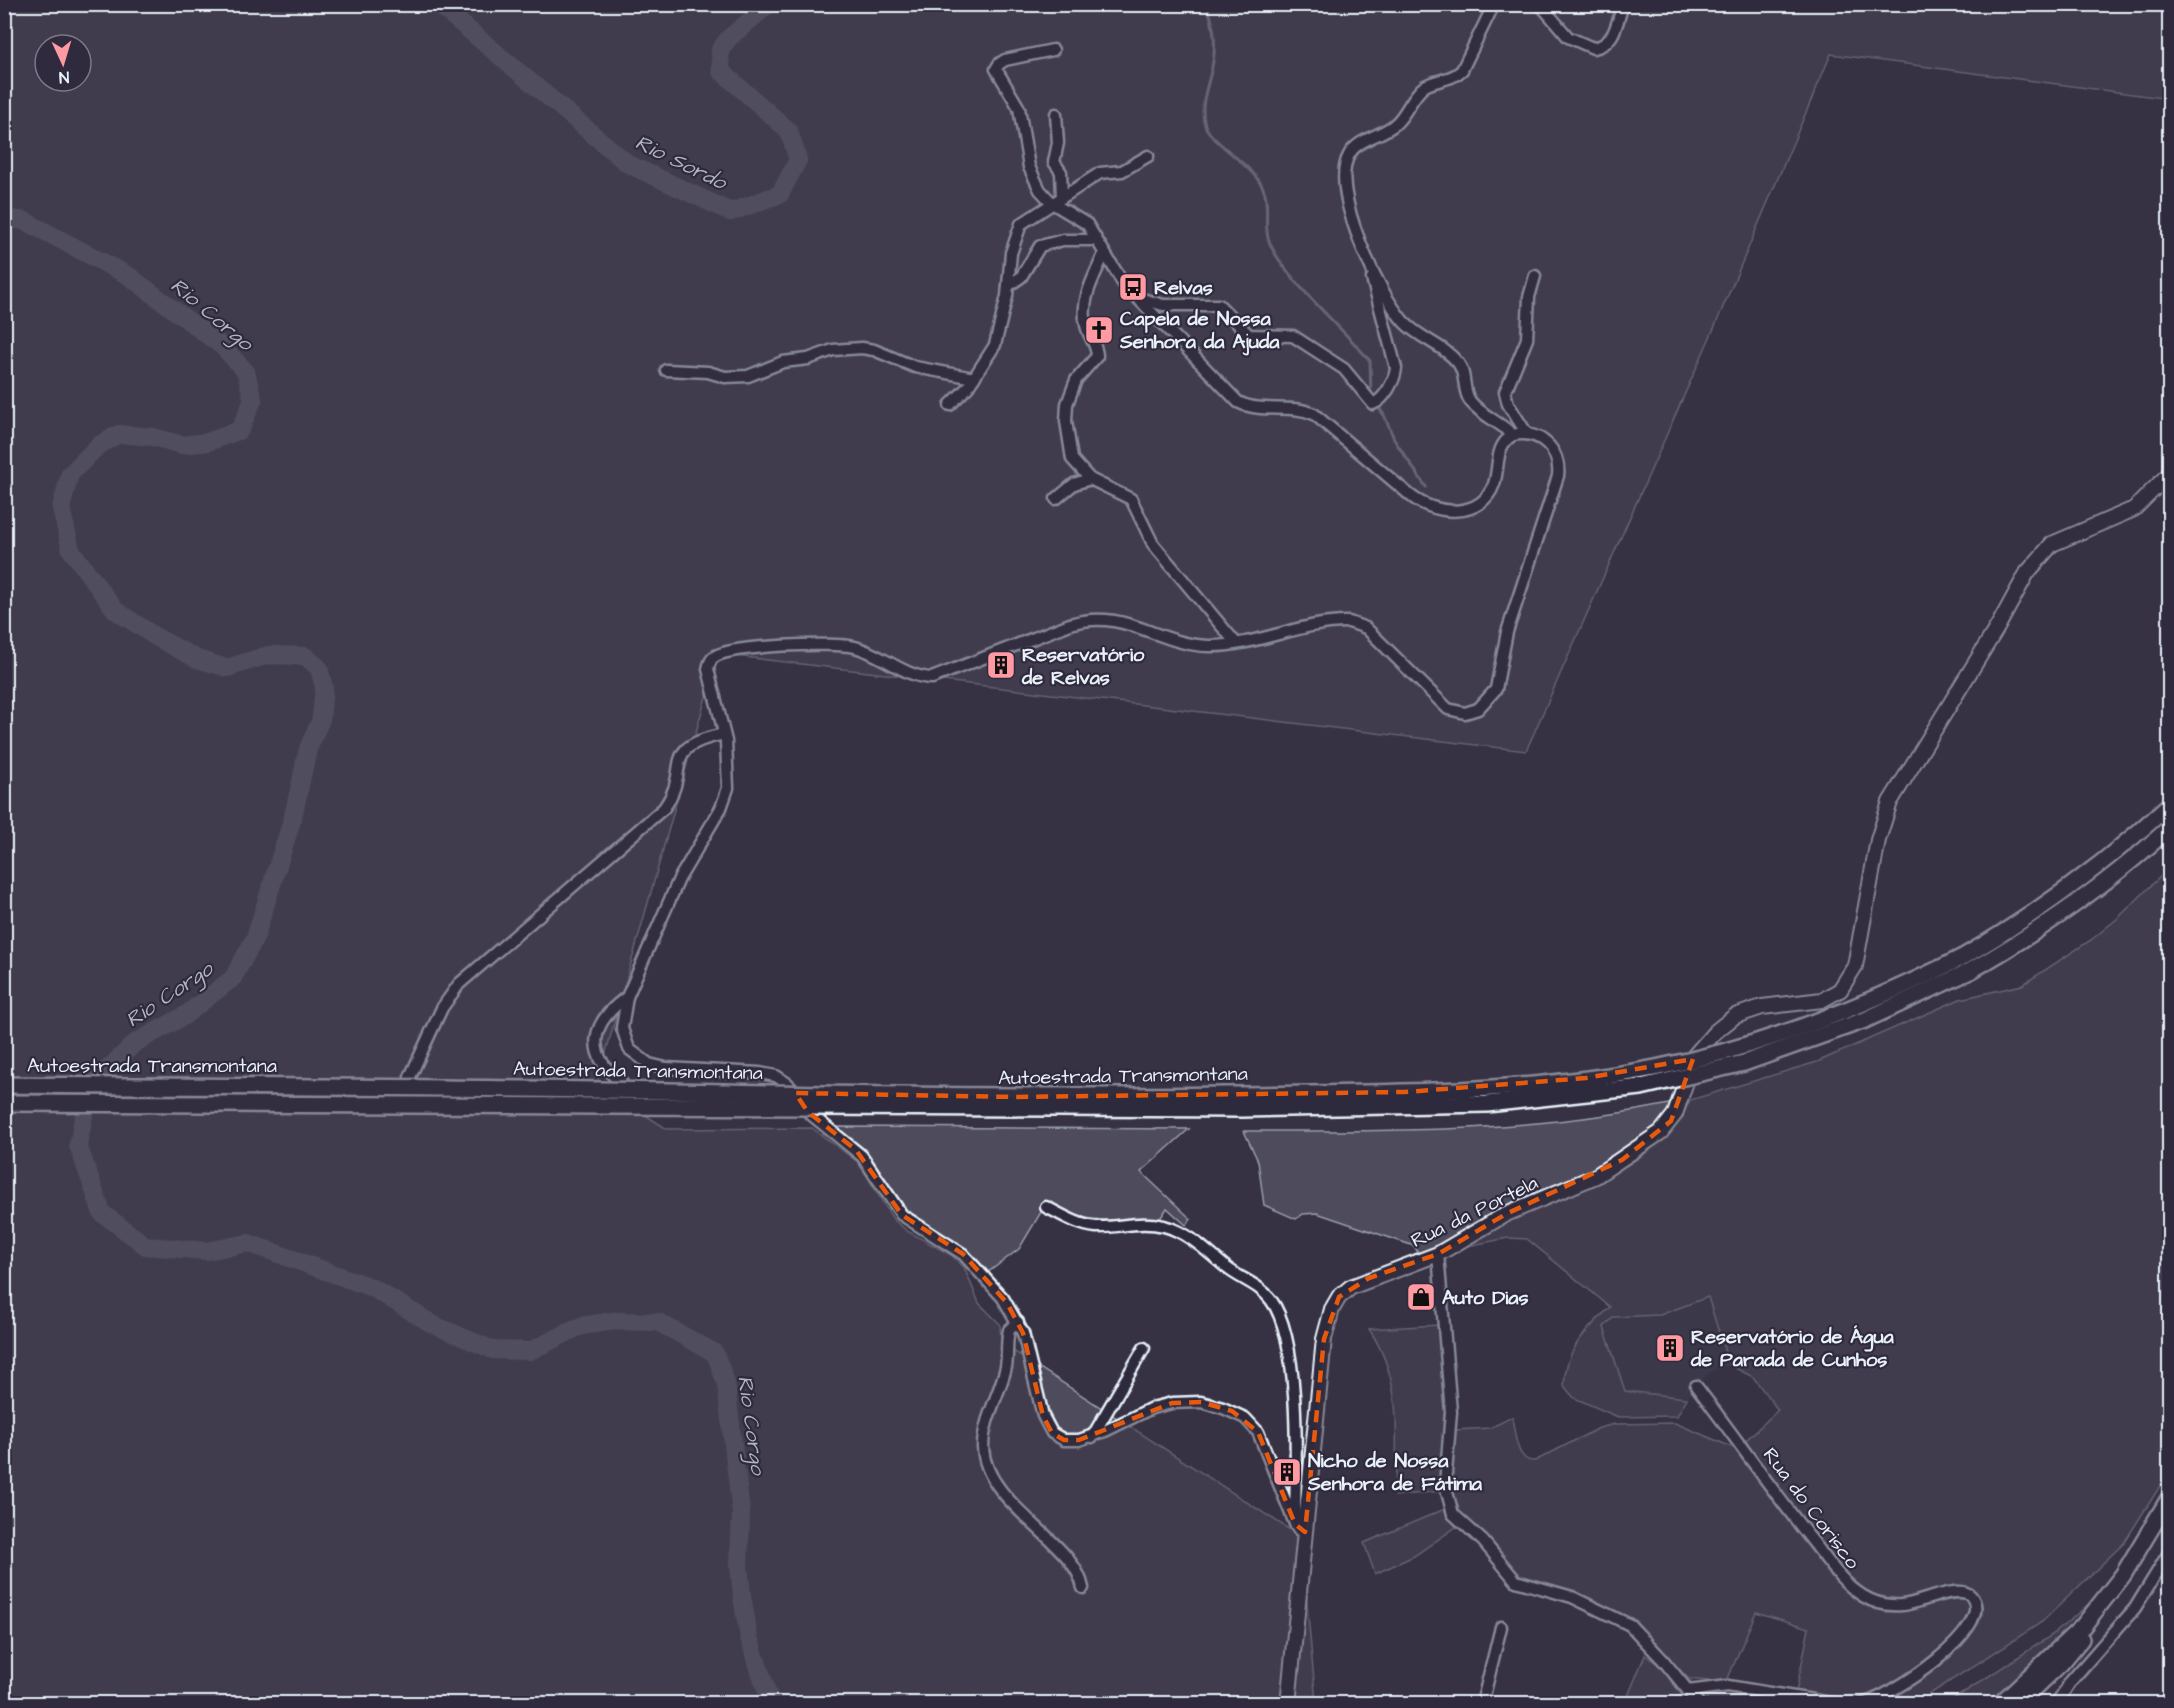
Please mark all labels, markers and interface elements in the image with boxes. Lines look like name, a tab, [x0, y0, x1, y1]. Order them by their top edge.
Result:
north arrow	[33, 33, 93, 93]
text: N	[58, 66, 70, 88]
water label: Rio Sordo	[630, 128, 733, 198]
water label: Rio Corgo	[164, 271, 261, 360]
bus stop icon: Relvas	[1117, 271, 1149, 303]
place label: Relvas	[1154, 274, 1213, 302]
place label: Capela de Nossa Senhora da Ajuda	[1119, 305, 1280, 356]
church icon: Capela de Nossa Senhora da Ajuda	[1083, 314, 1115, 346]
place label: Reservatório de Relvas	[1021, 641, 1145, 692]
building icon: Reservatório de Relvas	[985, 649, 1017, 681]
water label: Rio Corgo	[120, 953, 221, 1035]
street label: Autoestrada Transmontana	[27, 1052, 277, 1080]
street label: Autoestrada Transmontana	[513, 1055, 763, 1087]
street label: Autoestrada Transmontana	[998, 1060, 1248, 1092]
street label: Rua da Portela	[1406, 1169, 1543, 1255]
shop icon: Auto Dias	[1405, 1281, 1437, 1313]
place label: Auto Dias	[1442, 1284, 1529, 1312]
place label: Reservatório de Água de Parada de Cunhos	[1690, 1323, 1895, 1374]
building icon: Reservatório de Água de Parada de Cunhos	[1654, 1332, 1686, 1364]
water label: Rio Corgo	[729, 1374, 773, 1479]
street label: Rua do Corisco	[1756, 1442, 1866, 1575]
place label: Nicho de Nossa Senhora de Fátima	[1307, 1447, 1483, 1498]
building icon: Nicho de Nossa Senhora de Fátima	[1271, 1456, 1303, 1488]

